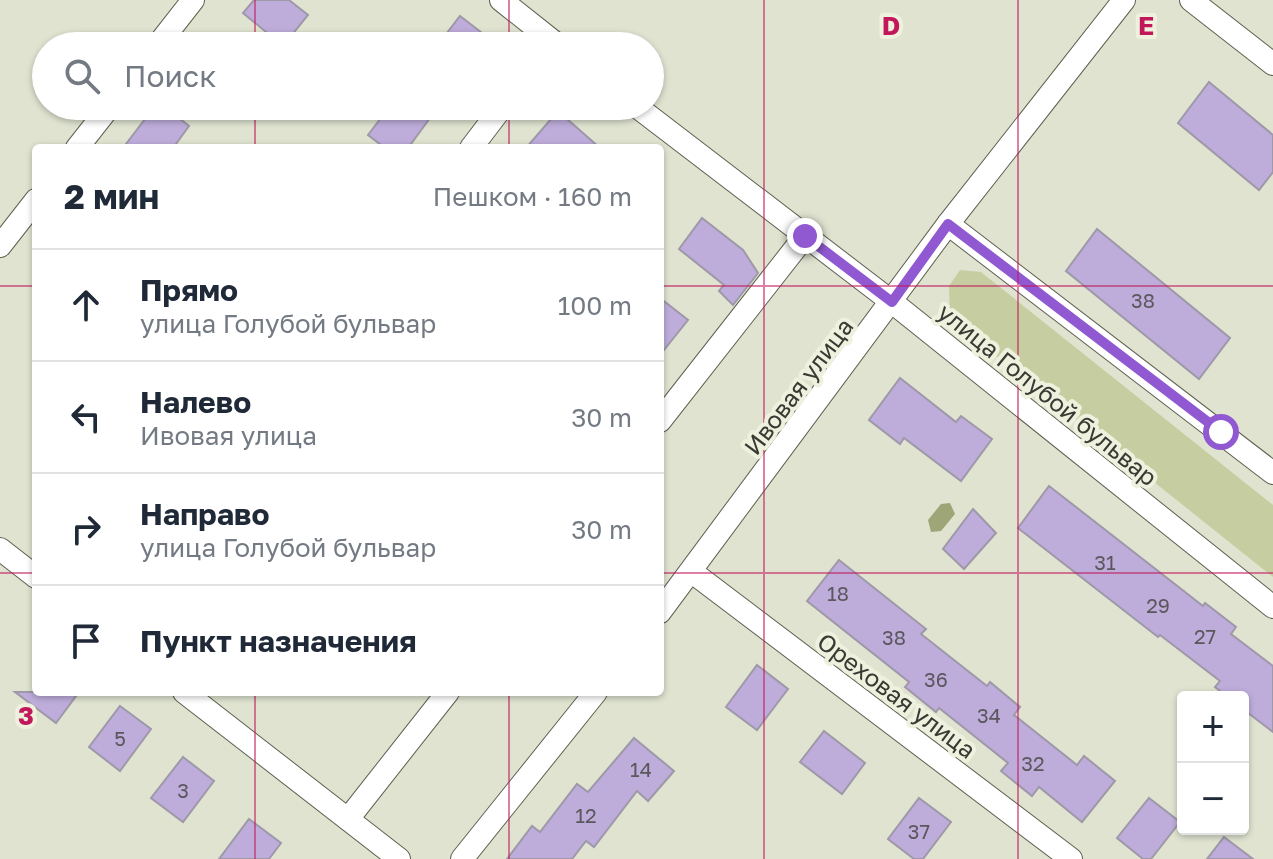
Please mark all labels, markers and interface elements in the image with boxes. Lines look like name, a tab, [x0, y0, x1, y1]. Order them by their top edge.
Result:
text: D	[882, 10, 900, 41]
text: E	[1138, 10, 1154, 41]
search box	[32, 32, 664, 120]
icon: search	[60, 54, 104, 98]
text: Поиск	[124, 58, 216, 94]
text: 2 мин	[64, 176, 159, 216]
text: Пешком · 160 m	[433, 181, 632, 212]
route end	[787, 218, 823, 254]
text: Прямо	[140, 272, 238, 308]
icon: ahead	[64, 283, 108, 327]
house number: 38	[1131, 288, 1155, 312]
text: 100 m	[558, 290, 632, 321]
street label: улица Голубой бульвар	[933, 297, 1163, 491]
text: улица Голубой бульвар	[140, 308, 436, 339]
street label: Ивовая улица	[737, 312, 859, 460]
text: Налево	[140, 384, 251, 420]
icon: left	[64, 395, 108, 439]
text: 30 m	[571, 402, 632, 433]
route start	[1203, 414, 1239, 450]
text: Ивовая улица	[140, 420, 317, 451]
text: Направо	[140, 496, 269, 532]
icon: right	[64, 507, 108, 551]
text: 30 m	[571, 514, 632, 545]
text: улица Голубой бульвар	[140, 532, 436, 563]
house number: 31	[1094, 550, 1116, 574]
house number: 18	[827, 581, 849, 605]
house number: 29	[1146, 593, 1170, 617]
icon: arrive	[64, 619, 108, 663]
text: Пункт назначения	[140, 623, 417, 659]
house number: 27	[1194, 624, 1216, 648]
house number: 38	[882, 625, 906, 649]
street label: Ореховая улица	[812, 626, 982, 764]
house number: 36	[924, 667, 948, 691]
map controls	[1177, 691, 1249, 835]
button: +	[1177, 691, 1249, 763]
text: 3	[18, 700, 34, 731]
house number: 34	[977, 703, 1001, 727]
house number: 5	[114, 726, 126, 750]
house number: 32	[1021, 751, 1045, 775]
house number: 14	[630, 757, 652, 781]
button: −	[1177, 763, 1249, 835]
house number: 3	[177, 778, 189, 802]
house number: 12	[575, 803, 597, 827]
house number: 37	[908, 819, 930, 843]

